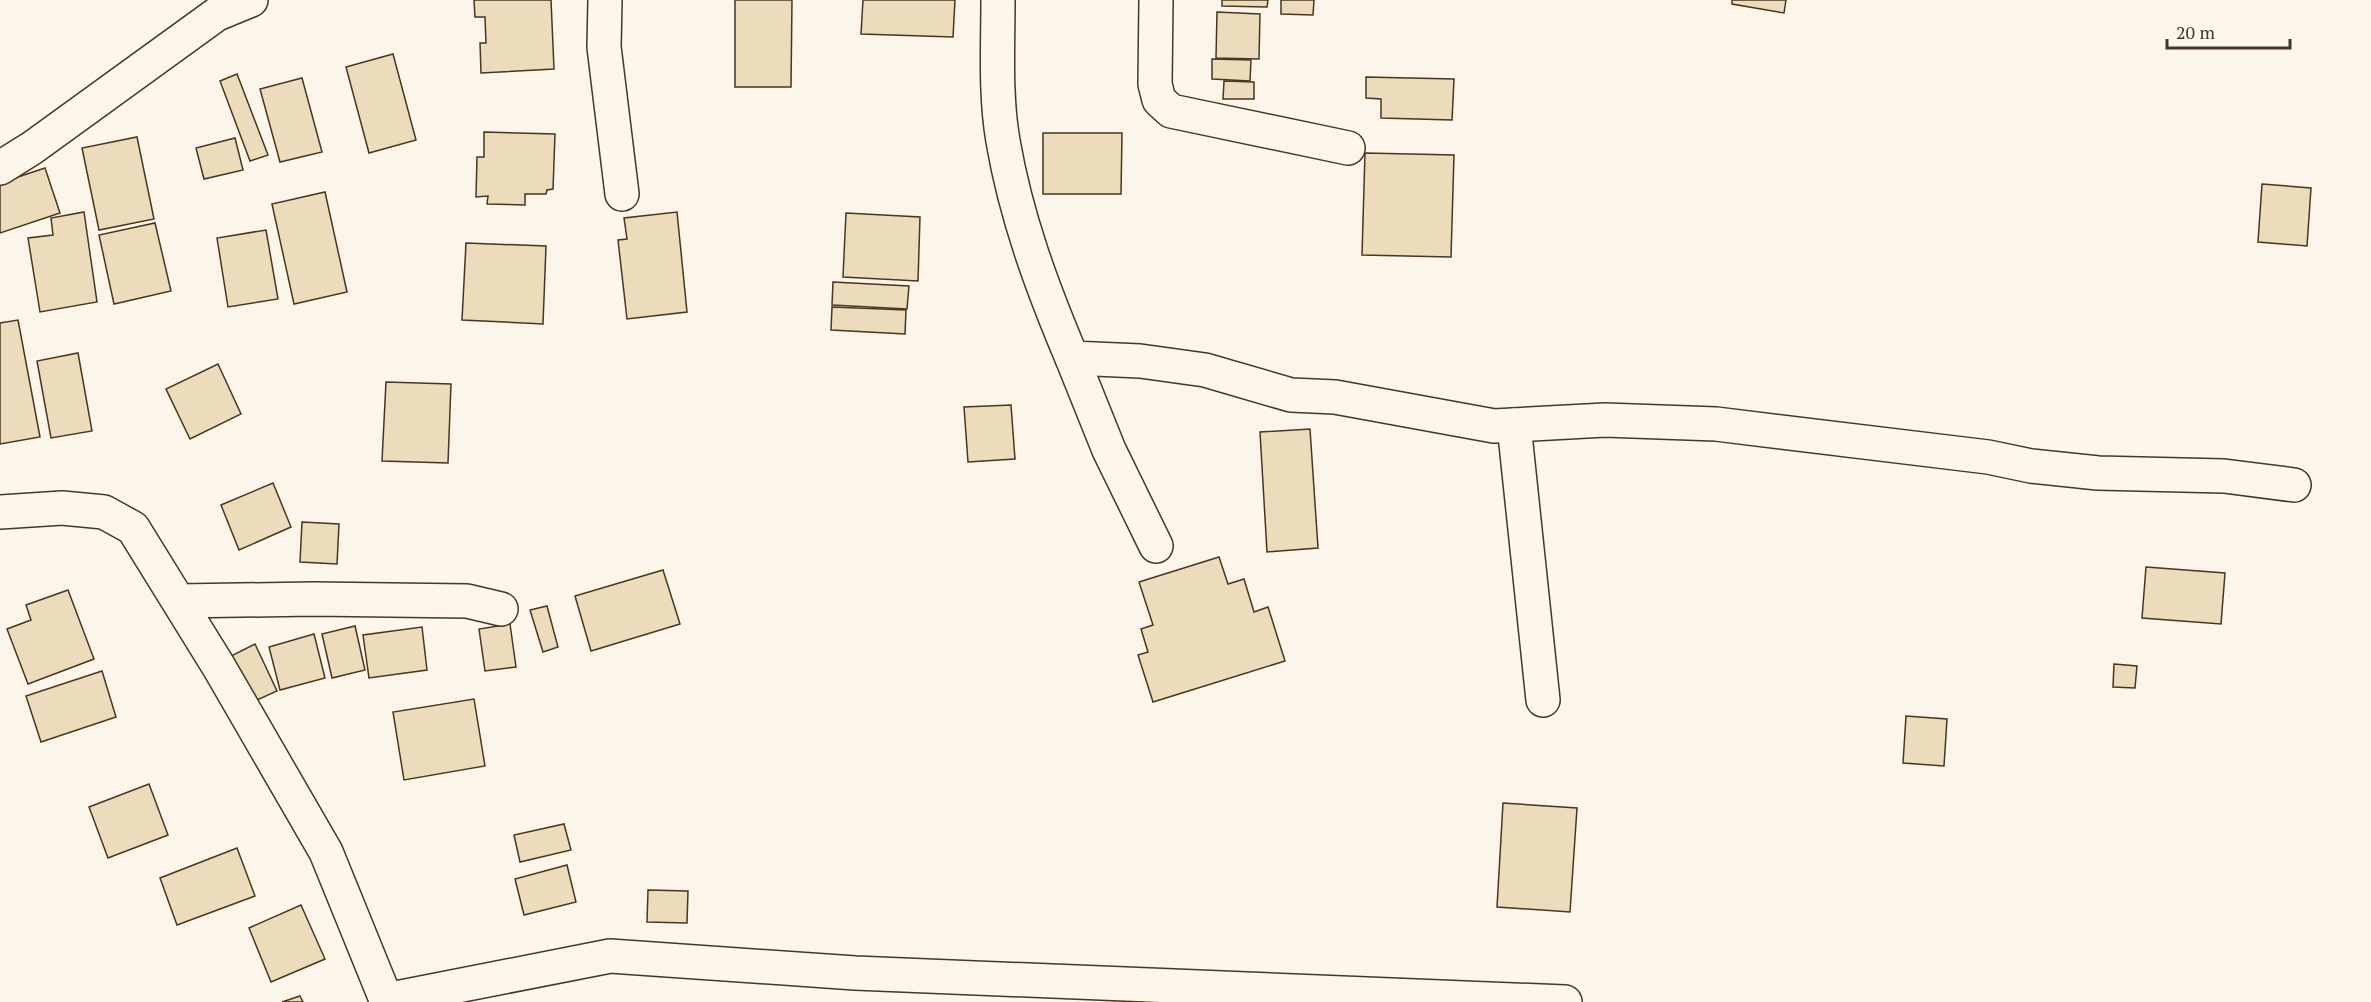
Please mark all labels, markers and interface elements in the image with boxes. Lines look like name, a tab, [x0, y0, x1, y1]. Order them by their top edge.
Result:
scale bar	[2167, 12, 2290, 50]
text: 20 m	[2176, 20, 2216, 44]

